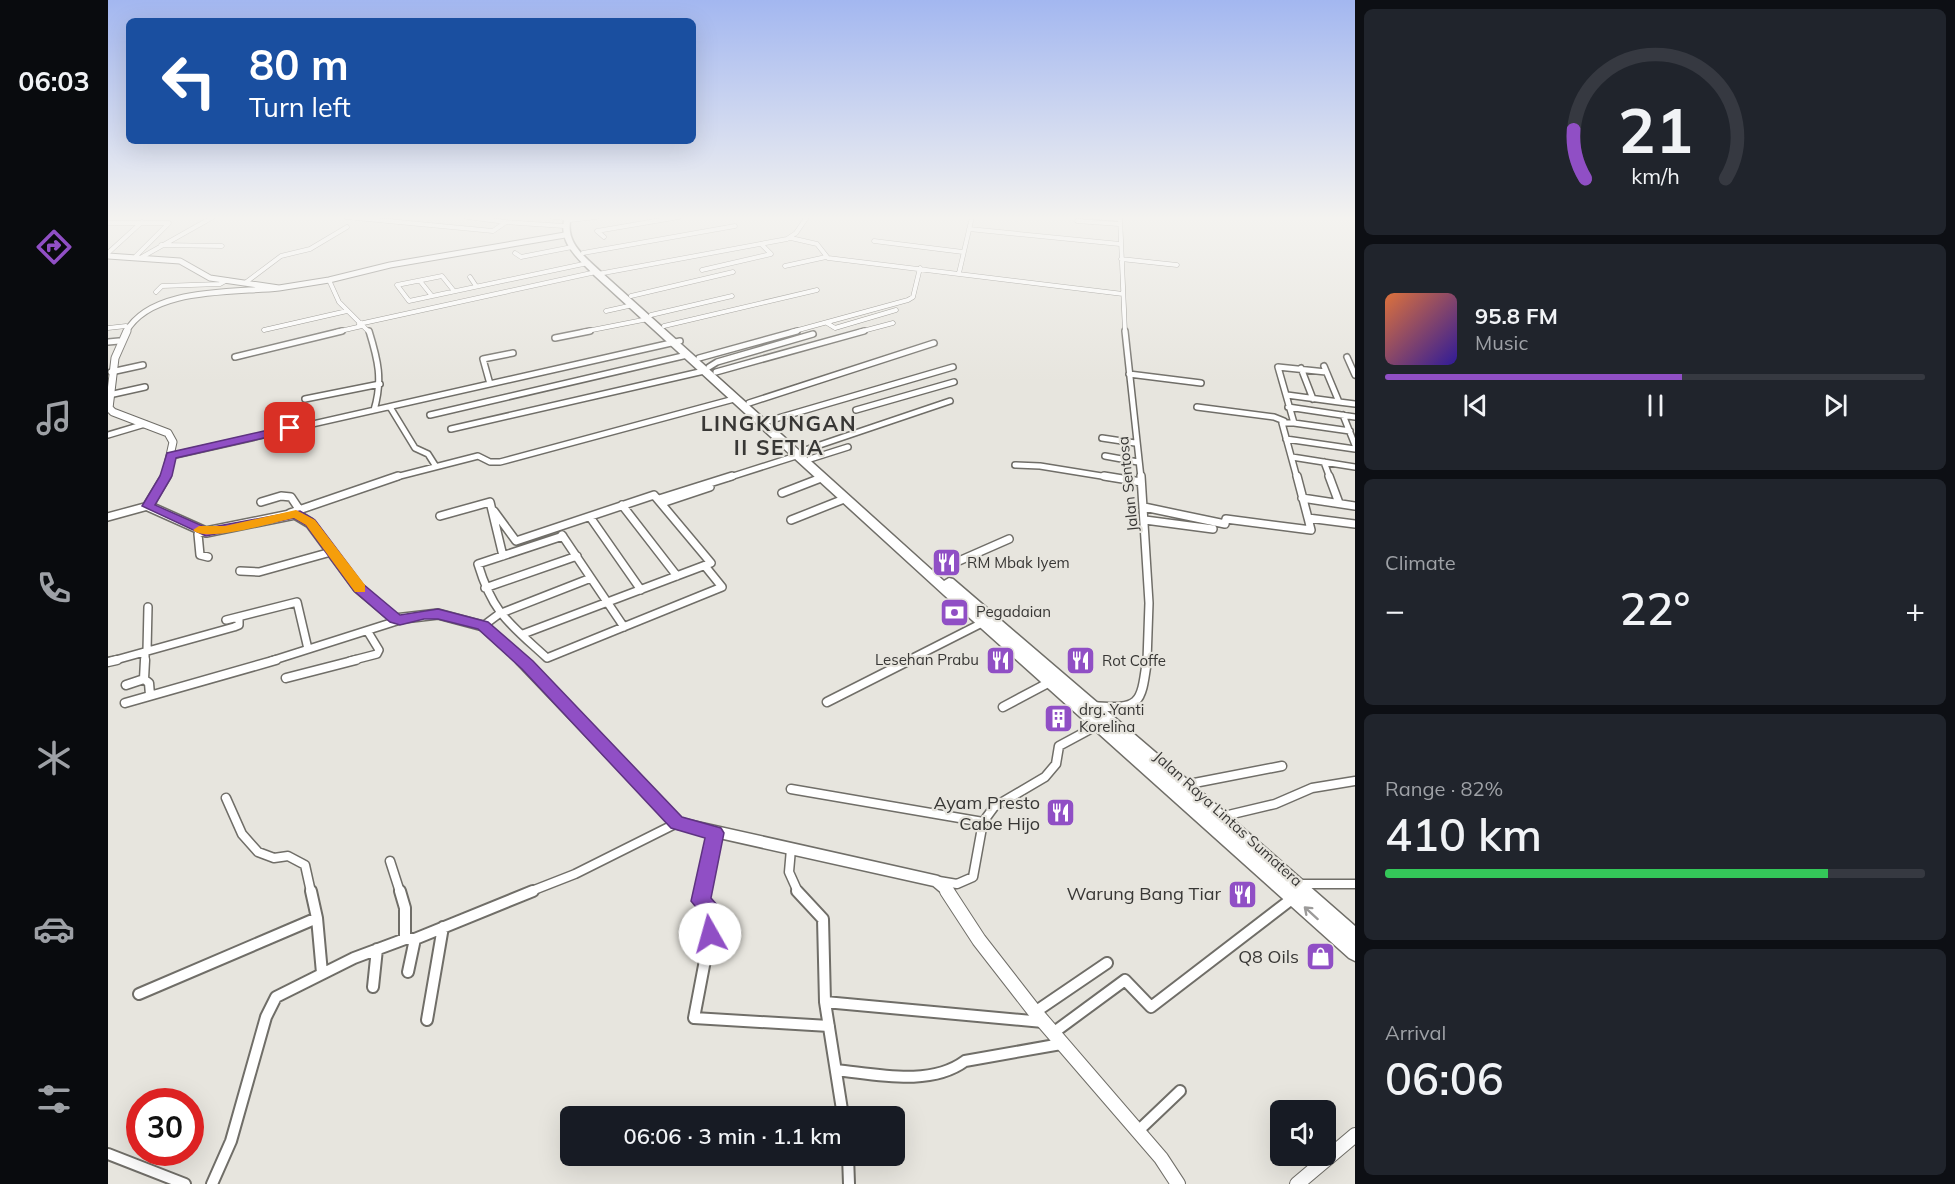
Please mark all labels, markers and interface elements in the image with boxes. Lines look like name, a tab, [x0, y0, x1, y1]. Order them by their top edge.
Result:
text: 80 m	[249, 38, 349, 91]
icon: left	[150, 42, 228, 120]
text: 06:03	[18, 64, 90, 98]
text: Turn left	[249, 90, 351, 124]
text: 21	[1618, 90, 1692, 169]
text: km/h	[1631, 162, 1679, 189]
icon: directions	[33, 226, 75, 268]
text: 95.8 FM	[1475, 302, 1558, 330]
text: Music	[1475, 330, 1528, 355]
icon: previous	[1459, 389, 1492, 422]
icon: pause	[1639, 389, 1672, 422]
icon: next	[1819, 389, 1852, 422]
icon: music	[33, 397, 75, 439]
pin	[264, 402, 315, 453]
district label: LINGKUNGAN II SETIA	[701, 410, 857, 460]
icon: arrive	[273, 411, 306, 444]
street label: Jalan Sentosa	[1113, 435, 1142, 533]
restaurant icon: RM Mbak Iyem	[930, 547, 962, 579]
text: Climate	[1385, 550, 1456, 575]
place label: RM Mbak Iyem	[967, 553, 1070, 572]
icon: phone	[33, 567, 75, 609]
text: 22°	[1620, 580, 1690, 636]
text: −	[1385, 589, 1405, 630]
text: +	[1905, 589, 1925, 630]
bank icon: Pegadaian	[939, 596, 971, 628]
place label: Pegadaian	[976, 602, 1051, 621]
restaurant icon: Lesehan Prabu	[984, 644, 1016, 676]
restaurant icon: Rot Coffe	[1065, 645, 1097, 677]
place label: Lesehan Prabu	[875, 650, 979, 669]
place label: Rot Coffe	[1102, 651, 1166, 670]
place label: drg. Yanti Korelina	[1079, 700, 1144, 736]
building icon: drg. Yanti Korelina	[1042, 703, 1074, 735]
icon: climate	[33, 737, 75, 779]
street label: Jalan Raya Lintas Sumatera	[1150, 747, 1306, 890]
text: Range · 82%	[1385, 776, 1503, 801]
place label: Ayam Presto Cabe Hijo	[933, 791, 1040, 835]
restaurant icon: Ayam Presto Cabe Hijo	[1045, 797, 1077, 829]
text: 410 km	[1385, 806, 1542, 862]
restaurant icon: Warung Bang Tiar	[1226, 878, 1258, 910]
place label: Warung Bang Tiar	[1067, 882, 1221, 905]
position arrow	[678, 902, 742, 966]
one-way arrow	[1304, 906, 1319, 920]
icon: car	[33, 908, 75, 950]
shop icon: Q8 Oils	[1304, 941, 1336, 973]
place label: Q8 Oils	[1238, 945, 1299, 968]
text: Arrival	[1385, 1020, 1446, 1045]
text: 06:06	[1385, 1050, 1504, 1106]
icon: filters	[33, 1078, 75, 1120]
speed limit sign: 30	[126, 1088, 204, 1166]
map controls	[1270, 1100, 1336, 1166]
button: sound	[1270, 1100, 1336, 1166]
text: 06:06 · 3 min · 1.1 km	[624, 1122, 841, 1150]

